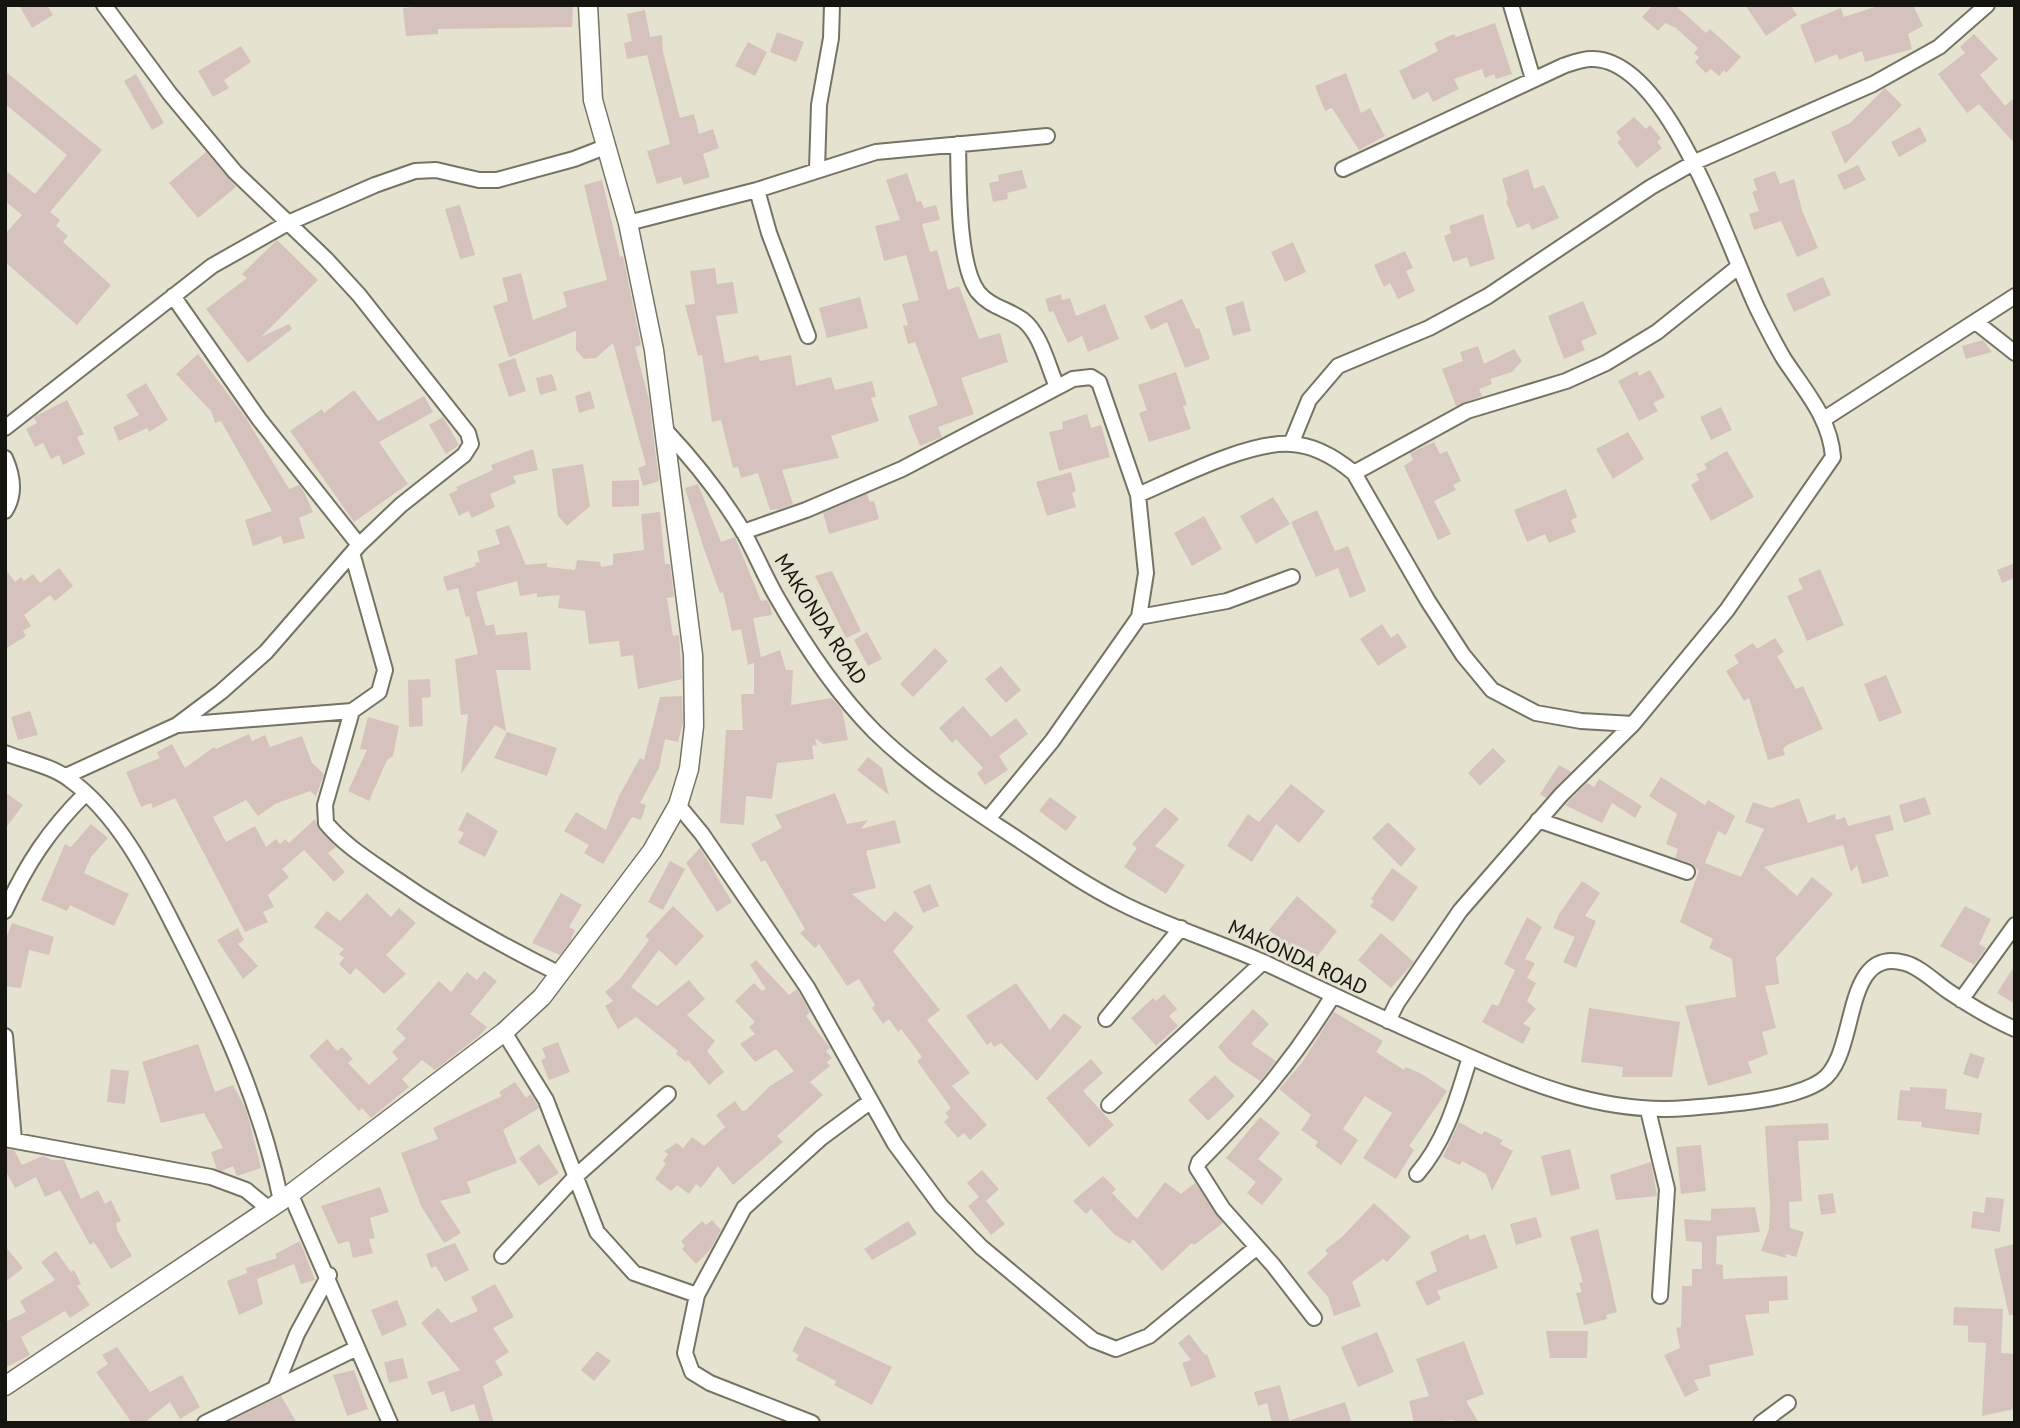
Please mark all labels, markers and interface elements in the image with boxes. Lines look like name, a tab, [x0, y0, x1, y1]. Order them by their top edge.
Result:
street label: MAKONDA ROAD	[769, 548, 873, 690]
street label: MAKONDA ROAD	[1224, 913, 1372, 1001]

